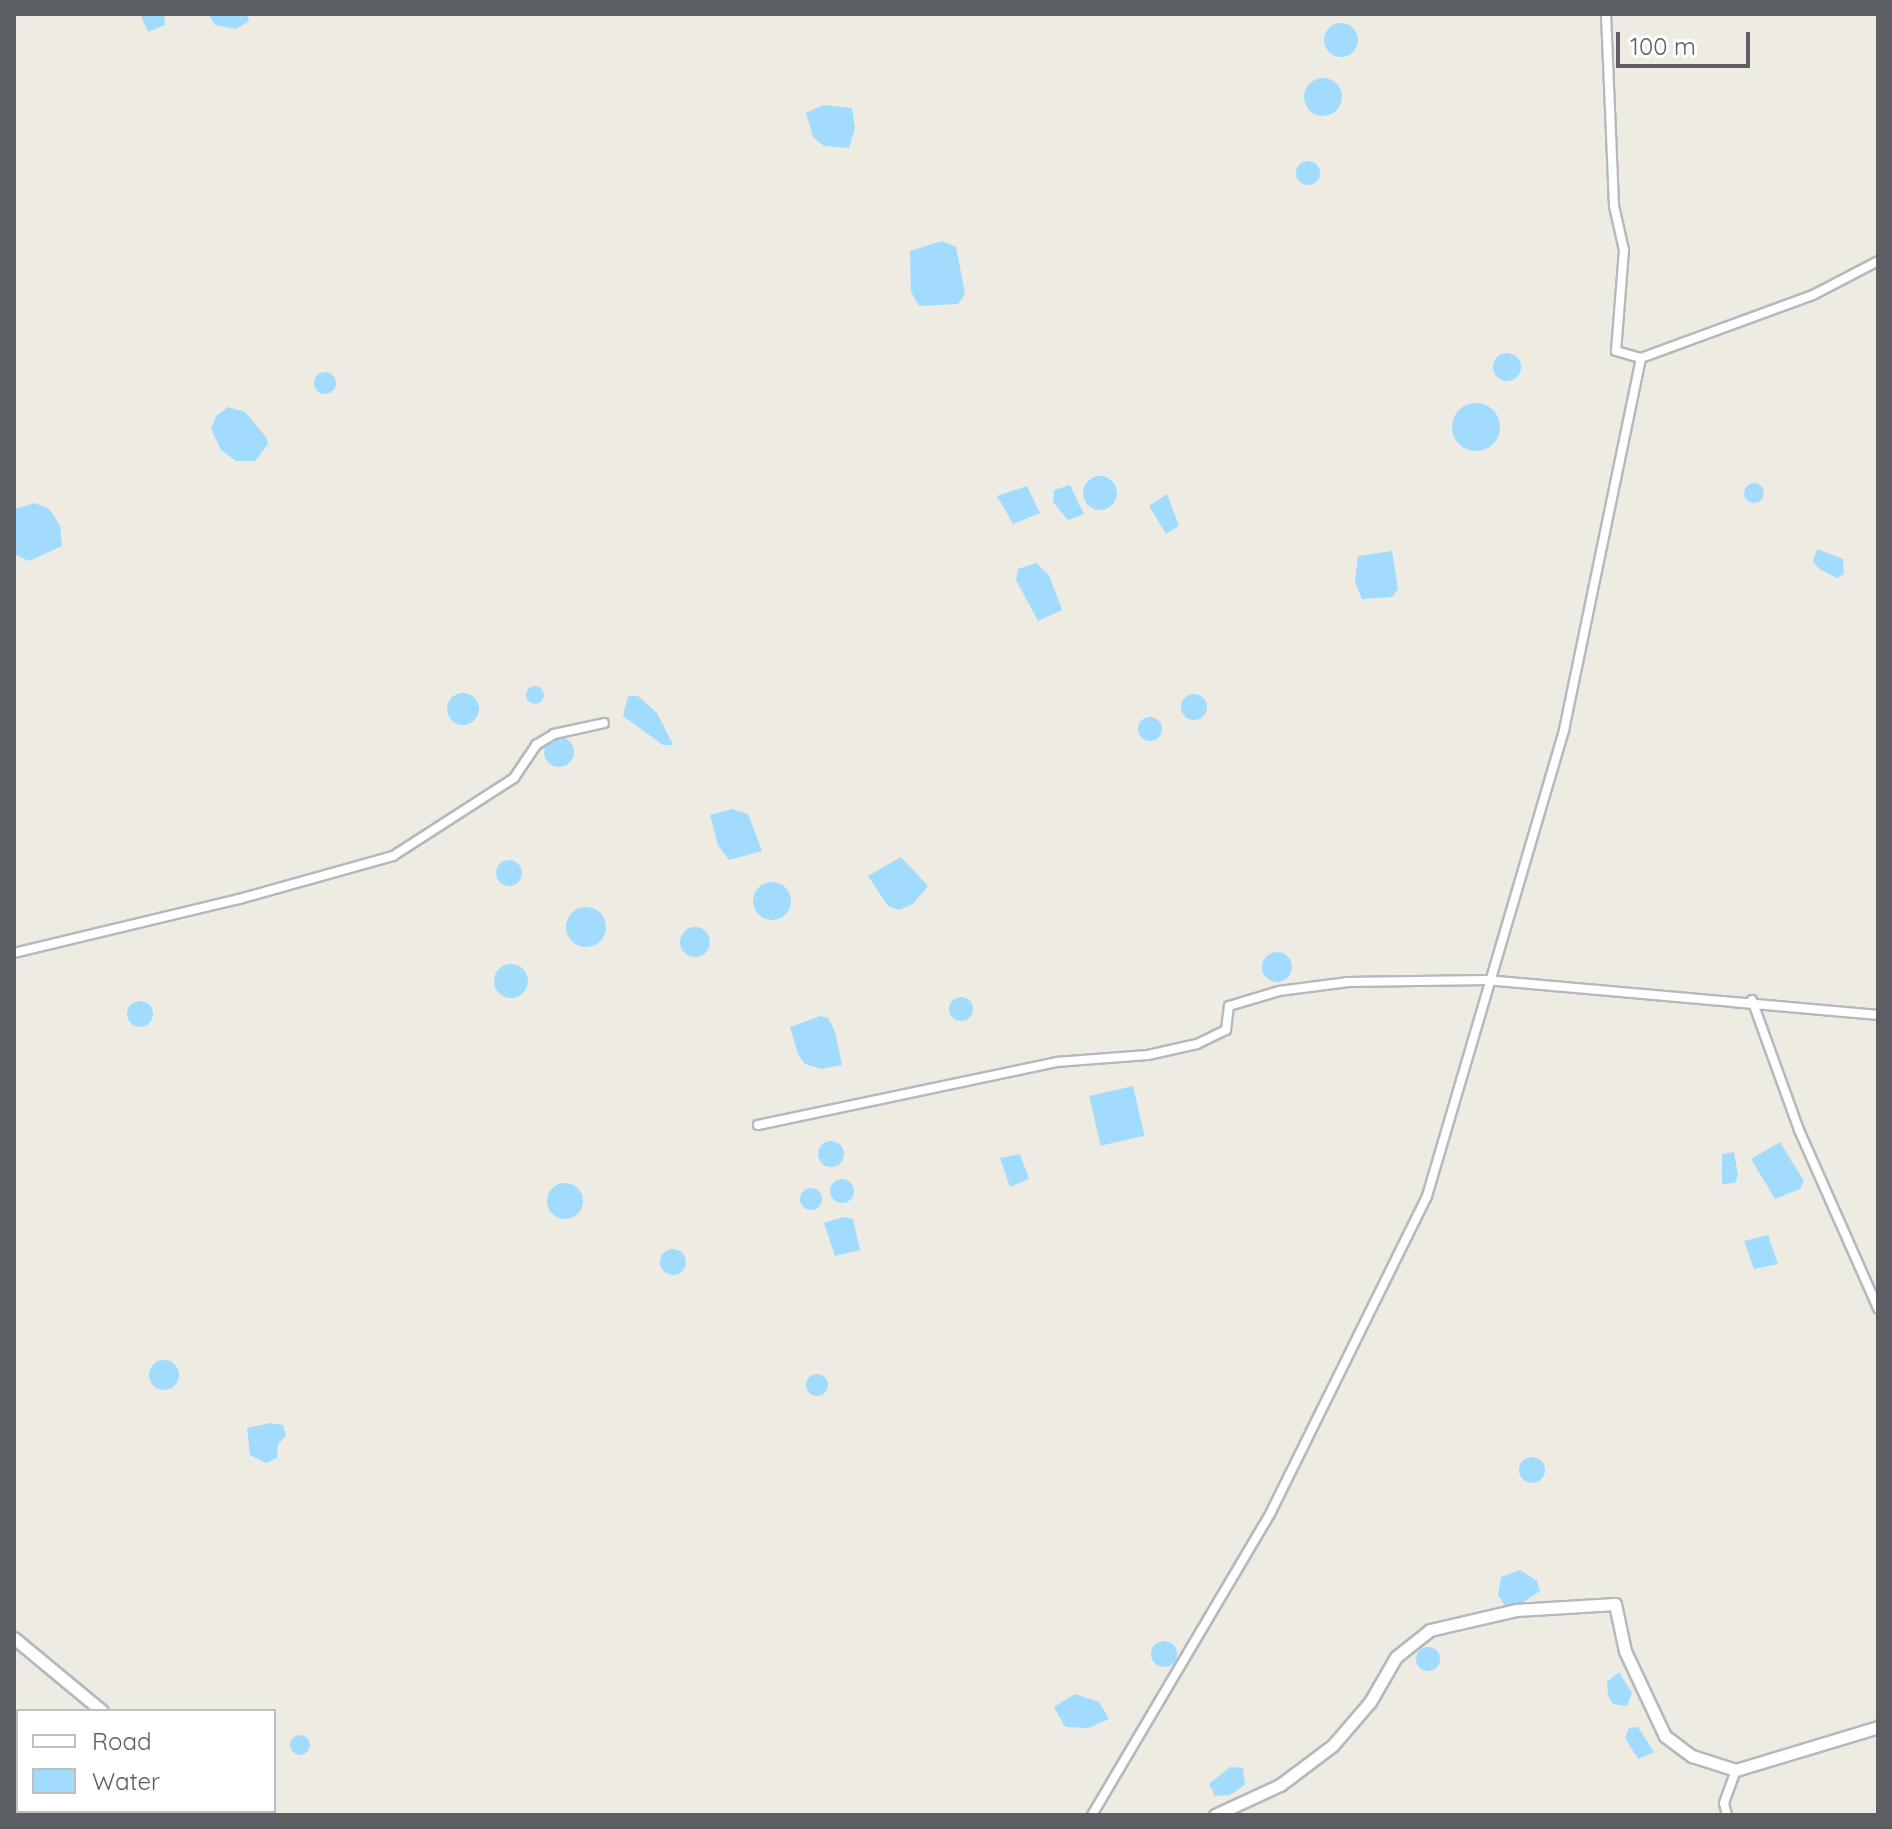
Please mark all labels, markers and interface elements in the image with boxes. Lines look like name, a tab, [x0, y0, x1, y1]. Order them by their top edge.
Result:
scale bar	[1620, 16, 1754, 66]
text: 100 m	[1630, 31, 1696, 61]
legend	[16, 1709, 276, 1813]
text: Road	[92, 1726, 152, 1756]
text: Water	[92, 1766, 160, 1796]

